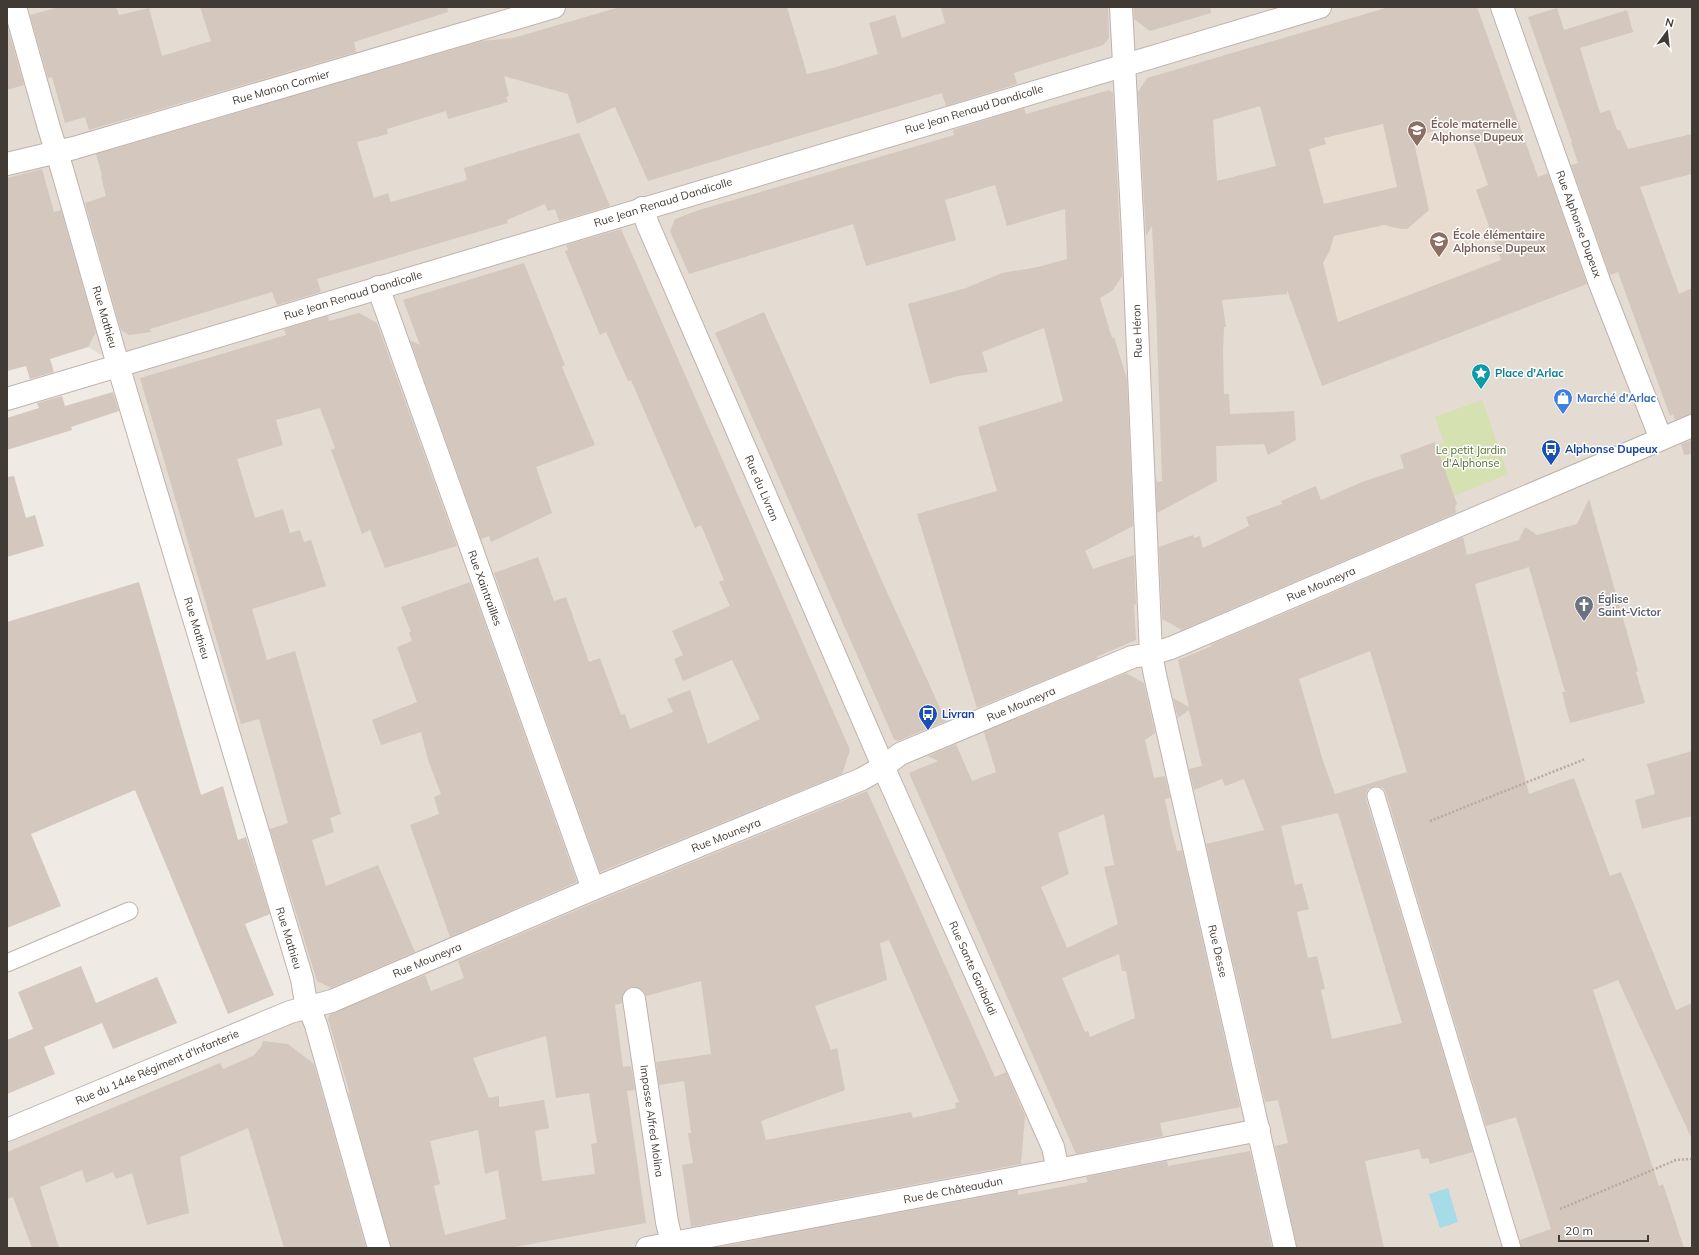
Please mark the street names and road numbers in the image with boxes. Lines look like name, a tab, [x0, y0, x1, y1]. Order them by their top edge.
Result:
street label: Rue Manon Cormier	[231, 66, 331, 108]
street label: Rue Jean Renaud Dandicolle	[903, 81, 1045, 137]
street label: Rue Alphonse Dupeux	[1553, 169, 1605, 280]
street label: Rue Jean Renaud Dandicolle	[592, 174, 734, 230]
street label: Rue Jean Renaud Dandicolle	[282, 267, 424, 323]
street label: Rue Mathieu	[89, 284, 121, 350]
street label: Rue Héron	[1129, 304, 1145, 358]
street label: Rue du Livran	[742, 453, 782, 523]
street label: Rue Xaintrailles	[465, 548, 505, 628]
street label: Rue Mouneyra	[1284, 563, 1358, 605]
street label: Rue Mathieu	[181, 595, 213, 661]
street label: Rue Mouneyra	[984, 683, 1058, 725]
street label: Rue Mouneyra	[689, 815, 763, 855]
street label: Rue Mathieu	[273, 905, 305, 971]
street label: Rue Sante Garibaldi	[946, 919, 1000, 1017]
street label: Rue Desse	[1205, 923, 1231, 979]
street label: Rue Mouneyra	[390, 939, 464, 981]
street label: Rue du 144e Régiment d'Infanterie	[73, 1026, 241, 1108]
street label: Impasse Alfred Molina	[637, 1064, 667, 1178]
street label: Rue de Châteaudun	[902, 1173, 1004, 1207]

